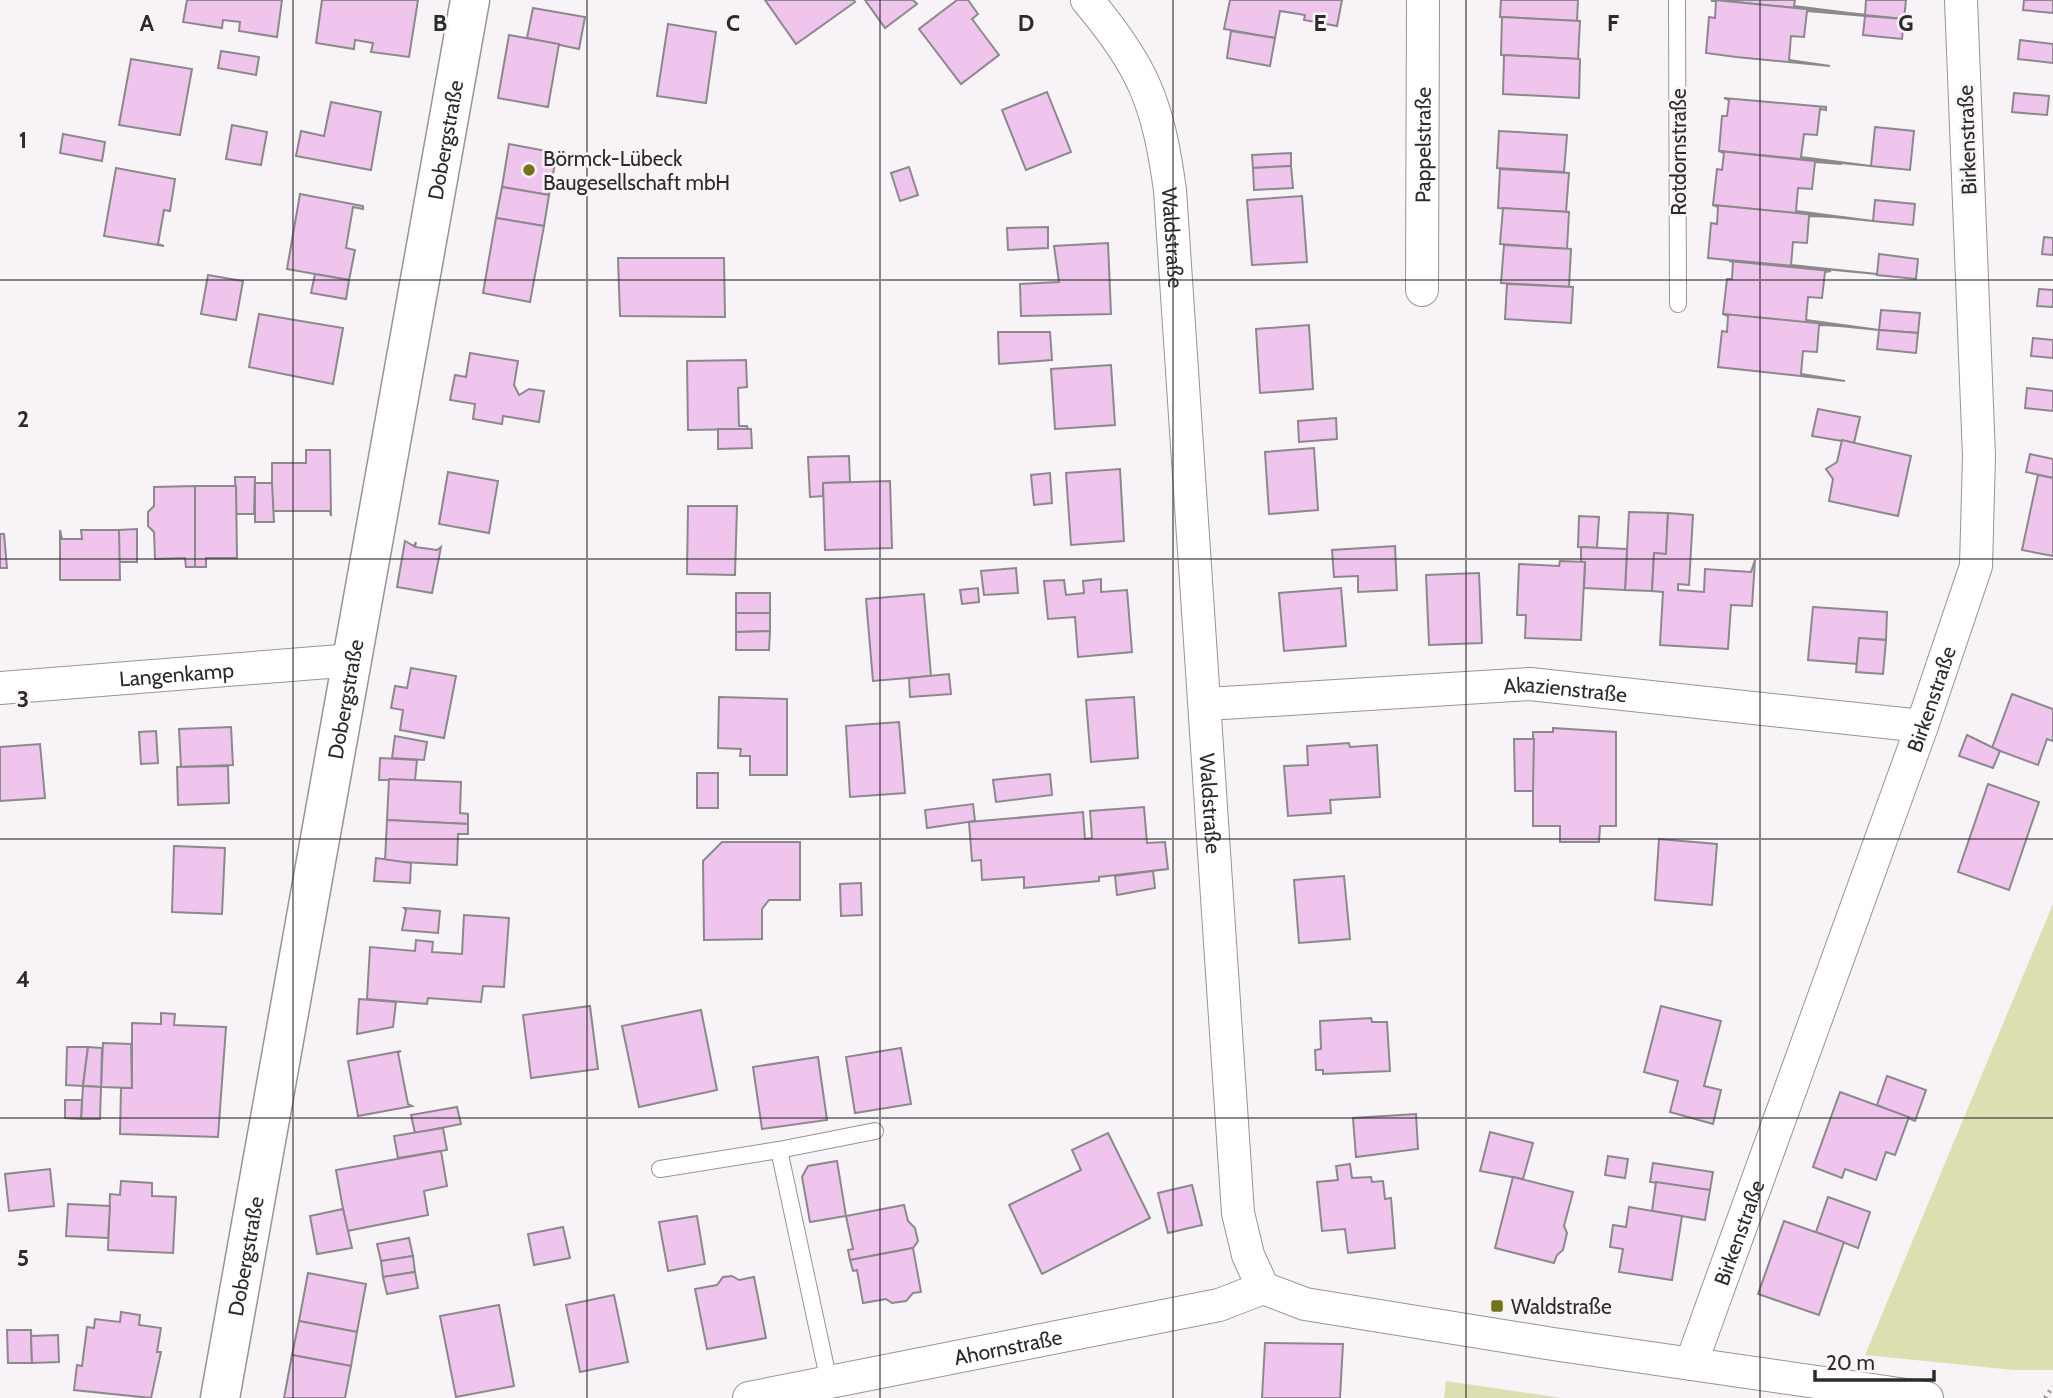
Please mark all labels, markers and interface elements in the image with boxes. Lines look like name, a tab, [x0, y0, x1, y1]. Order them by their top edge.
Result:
text: A	[140, 9, 155, 37]
text: B	[433, 9, 447, 37]
text: C	[726, 9, 740, 37]
text: D	[1018, 9, 1034, 37]
text: E	[1313, 9, 1327, 37]
text: F	[1607, 9, 1619, 37]
text: G	[1898, 9, 1914, 37]
street label: Dobergstraße	[422, 78, 468, 202]
street label: Birkenstraße	[1953, 84, 1981, 195]
street label: Pappelstraße	[1410, 87, 1435, 203]
street label: Rotdornstraße	[1666, 88, 1691, 216]
text: 1	[19, 126, 27, 154]
place label: Börmck-Lübeck Baugesellschaft mbH	[543, 146, 730, 195]
marker: Börmck-Lübeck Baugesellschaft mbH	[521, 162, 537, 178]
street label: Waldstraße	[1157, 187, 1189, 289]
text: 2	[17, 405, 29, 433]
street label: Dobergstraße	[322, 637, 368, 761]
street label: Birkenstraße	[1901, 643, 1961, 755]
street label: Langenkamp	[118, 657, 235, 691]
street label: Akazienstraße	[1502, 671, 1629, 707]
text: 3	[17, 685, 29, 713]
street label: Waldstraße	[1195, 752, 1227, 855]
text: 4	[16, 965, 30, 993]
street label: Birkenstraße	[1708, 1176, 1769, 1288]
street label: Dobergstraße	[222, 1194, 268, 1318]
text: 5	[17, 1244, 29, 1272]
place label: Waldstraße	[1511, 1294, 1612, 1319]
marker: Waldstraße	[1489, 1298, 1505, 1314]
street label: Ahornstraße	[952, 1324, 1064, 1370]
scale bar	[1815, 1338, 1934, 1382]
text: 20 m	[1826, 1350, 1875, 1375]

